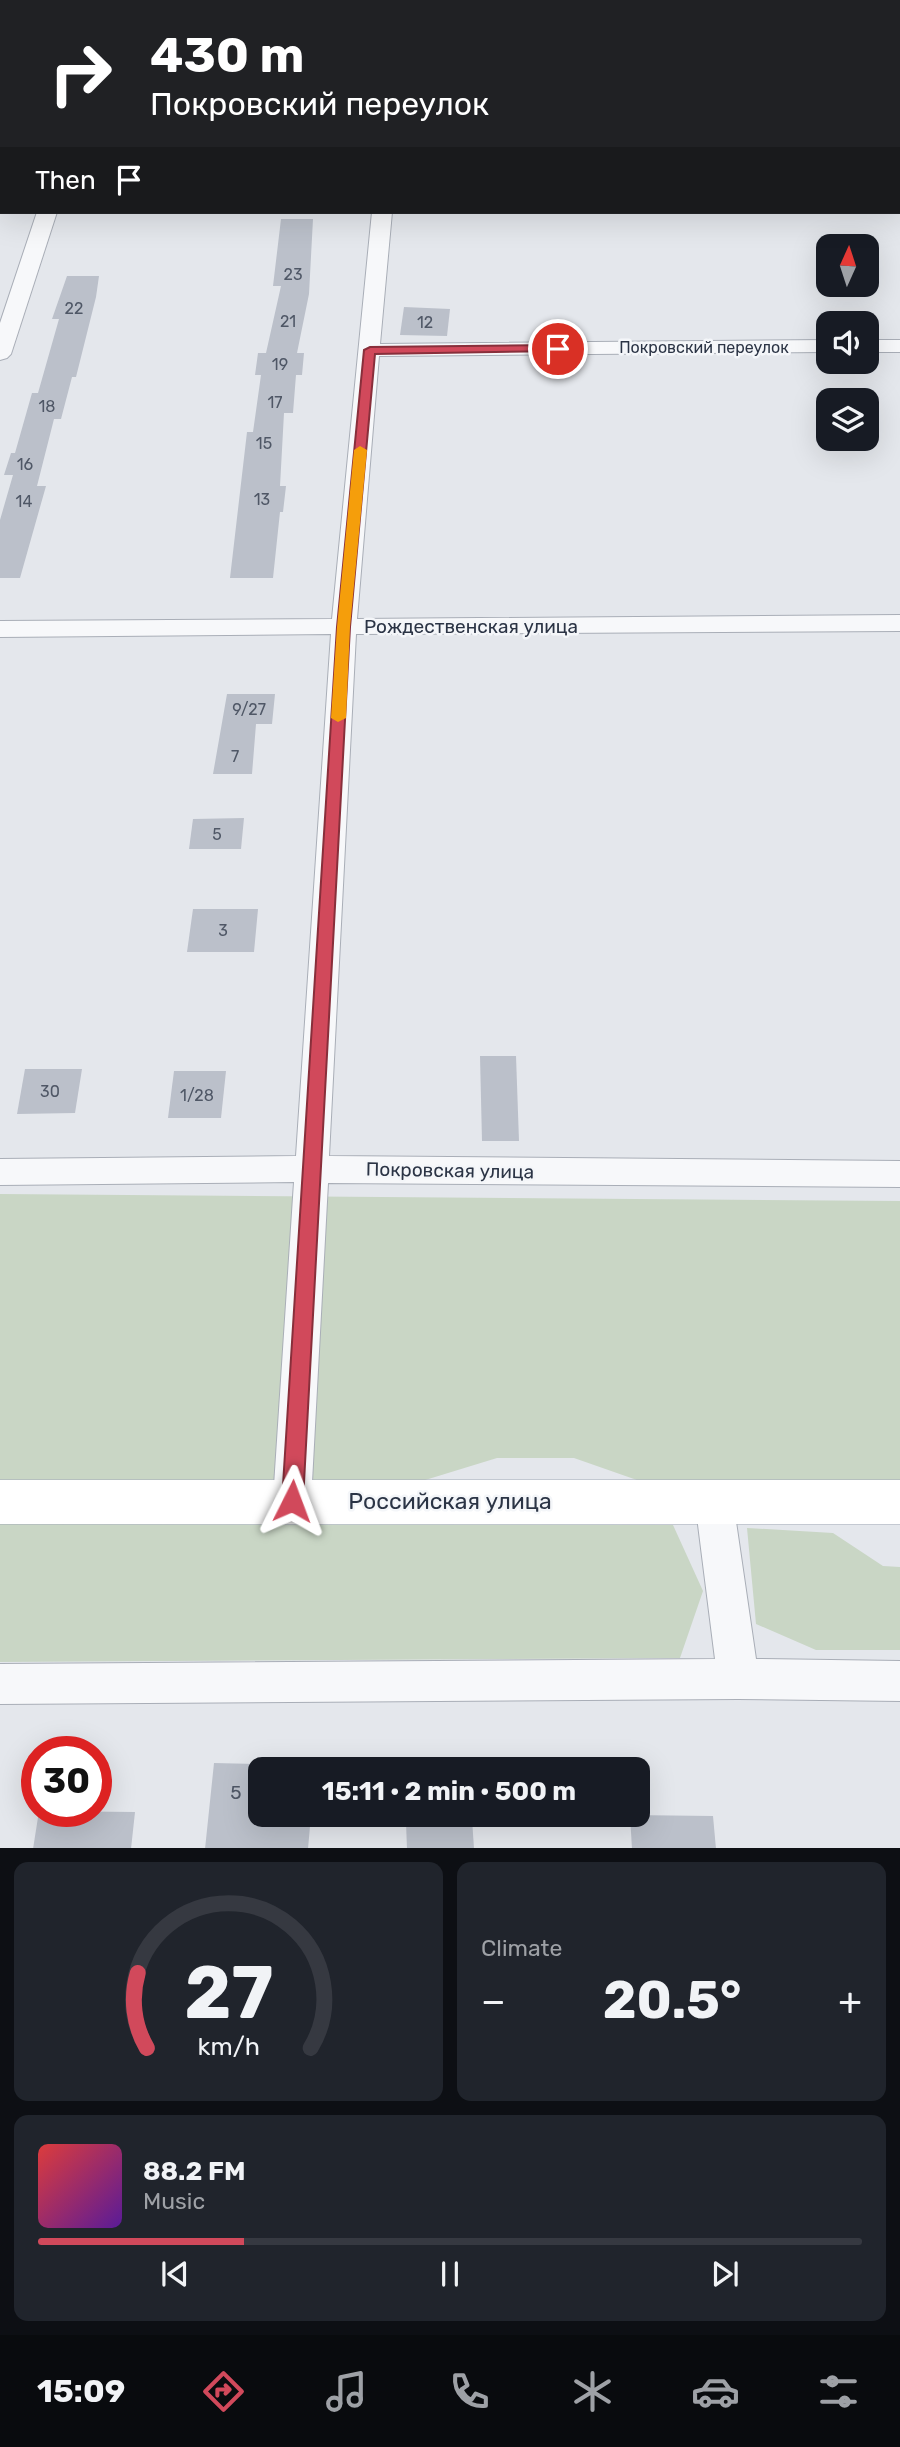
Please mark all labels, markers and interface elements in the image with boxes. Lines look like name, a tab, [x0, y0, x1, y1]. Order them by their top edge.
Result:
text: 430 m	[150, 26, 304, 84]
icon: right	[35, 28, 126, 119]
text: Покровский переулок	[150, 85, 489, 123]
icon: arrive	[110, 161, 148, 199]
text: Then	[35, 165, 96, 196]
north arrow	[816, 234, 878, 298]
map controls	[816, 234, 879, 451]
house number: 23	[283, 265, 303, 284]
house number: 22	[65, 299, 83, 318]
button: sound	[816, 311, 879, 374]
house number: 21	[280, 312, 296, 331]
house number: 12	[417, 313, 433, 332]
pin	[528, 319, 588, 379]
icon: arrive	[539, 330, 577, 368]
street label: Покровский переулок	[619, 338, 789, 357]
house number: 19	[272, 355, 288, 374]
button: layers	[816, 388, 879, 451]
house number: 17	[267, 393, 283, 412]
house number: 18	[38, 397, 56, 416]
house number: 15	[256, 434, 272, 453]
house number: 16	[17, 455, 34, 474]
house number: 13	[254, 490, 270, 509]
house number: 14	[16, 492, 32, 511]
street label: Рождественская улица	[364, 615, 578, 638]
house number: 9/27	[232, 700, 266, 719]
house number: 7	[231, 747, 239, 766]
house number: 5	[212, 825, 222, 844]
house number: 3	[218, 921, 228, 940]
house number: 30	[40, 1082, 60, 1101]
house number: 1/28	[180, 1086, 214, 1105]
street label: Покровская улица	[366, 1158, 534, 1183]
position arrow	[255, 1464, 329, 1538]
street label: Российская улица	[348, 1487, 552, 1515]
speed limit sign: 30	[21, 1736, 112, 1827]
text: 15:11 · 2 min · 500 m	[322, 1776, 576, 1807]
house number: 5	[230, 1781, 242, 1804]
text: Climate	[481, 1934, 562, 1962]
text: 27	[184, 1950, 273, 2036]
text: 20.5°	[603, 1969, 741, 2031]
text: −	[481, 1978, 506, 2024]
text: +	[838, 1978, 862, 2024]
text: km/h	[197, 2031, 260, 2060]
text: 88.2 FM	[143, 2156, 246, 2187]
text: Music	[143, 2187, 205, 2215]
icon: previous	[156, 2255, 194, 2293]
icon: pause	[431, 2255, 469, 2293]
icon: next	[706, 2255, 744, 2293]
icon: directions	[199, 2367, 248, 2416]
icon: music	[322, 2367, 371, 2416]
icon: phone	[445, 2367, 494, 2416]
icon: climate	[568, 2367, 617, 2416]
icon: car	[691, 2367, 740, 2416]
icon: filters	[814, 2367, 863, 2416]
text: 15:09	[37, 2372, 125, 2410]

